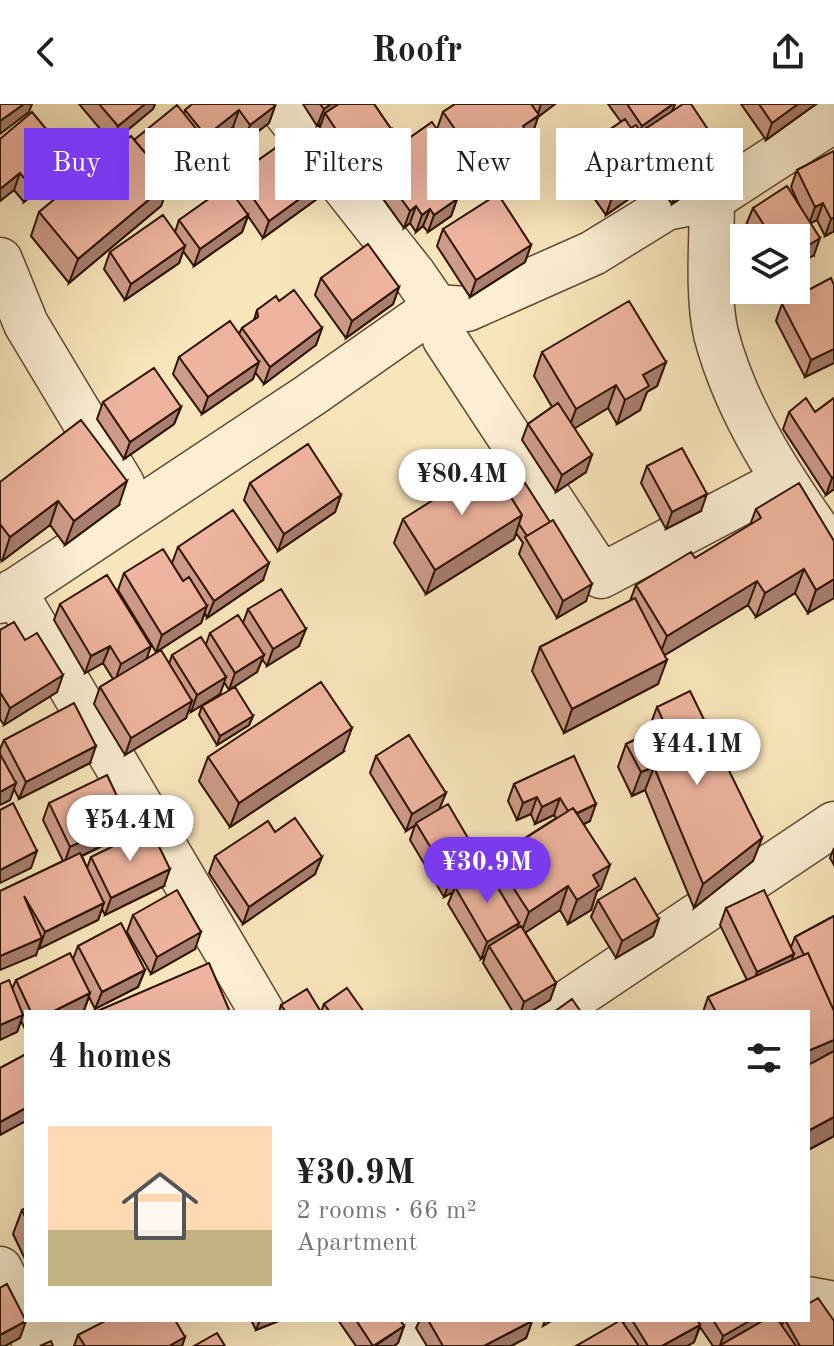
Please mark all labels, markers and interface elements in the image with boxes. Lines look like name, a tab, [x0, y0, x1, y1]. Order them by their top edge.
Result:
icon: back	[24, 30, 68, 74]
icon: share	[766, 30, 810, 74]
text: Roofr	[372, 34, 462, 70]
chip: Buy	[24, 128, 129, 200]
chip: Rent	[145, 128, 259, 200]
chip: Filters	[275, 128, 411, 200]
chip: New	[427, 128, 540, 200]
chip: Apartment	[556, 128, 743, 200]
map controls	[730, 224, 810, 304]
button: layers	[730, 224, 810, 304]
pin: ¥80.4M	[397, 449, 527, 517]
text: ¥80.4M	[417, 462, 507, 488]
pin: ¥44.1M	[632, 719, 762, 787]
text: ¥44.1M	[652, 732, 742, 758]
pin: ¥54.4M	[65, 795, 195, 863]
text: ¥54.4M	[85, 808, 175, 834]
pin: ¥30.9M	[422, 837, 552, 905]
text: ¥30.9M	[442, 850, 532, 876]
icon: filters	[742, 1036, 786, 1080]
text: 4 homes	[48, 1041, 171, 1075]
text: ¥30.9M	[296, 1157, 415, 1191]
icon: home	[112, 1158, 208, 1254]
text: 2 rooms · 66 m²	[296, 1198, 477, 1224]
text: Apartment	[296, 1230, 418, 1256]

